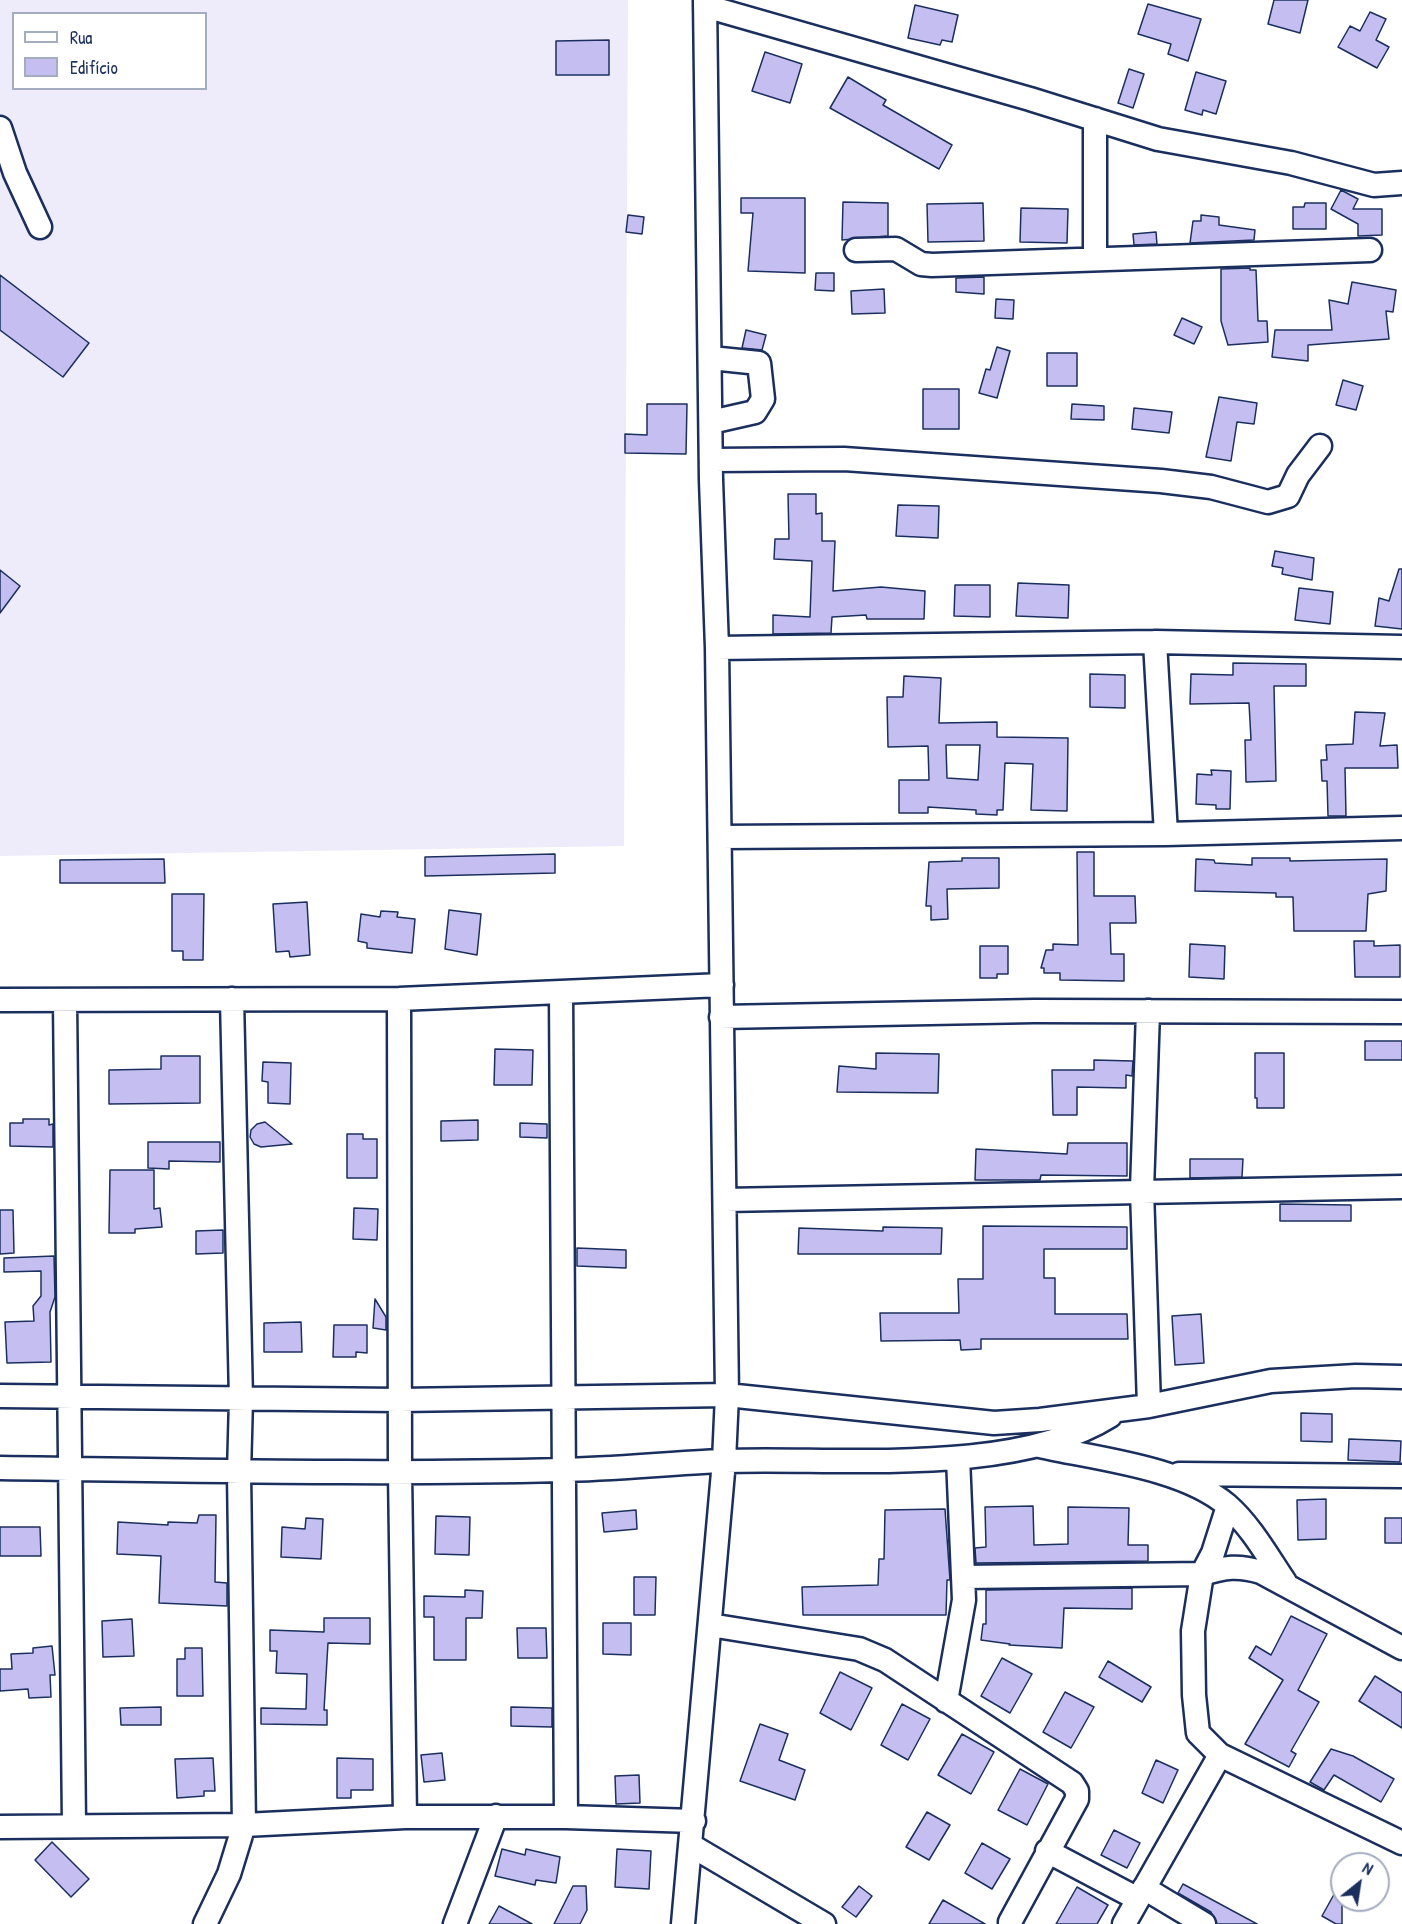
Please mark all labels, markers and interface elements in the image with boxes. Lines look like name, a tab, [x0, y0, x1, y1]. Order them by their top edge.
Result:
legend	[12, 12, 207, 90]
text: Rua	[70, 25, 92, 50]
text: Edifício	[70, 55, 118, 80]
north arrow	[1330, 1852, 1390, 1912]
text: N	[1359, 1856, 1377, 1880]

